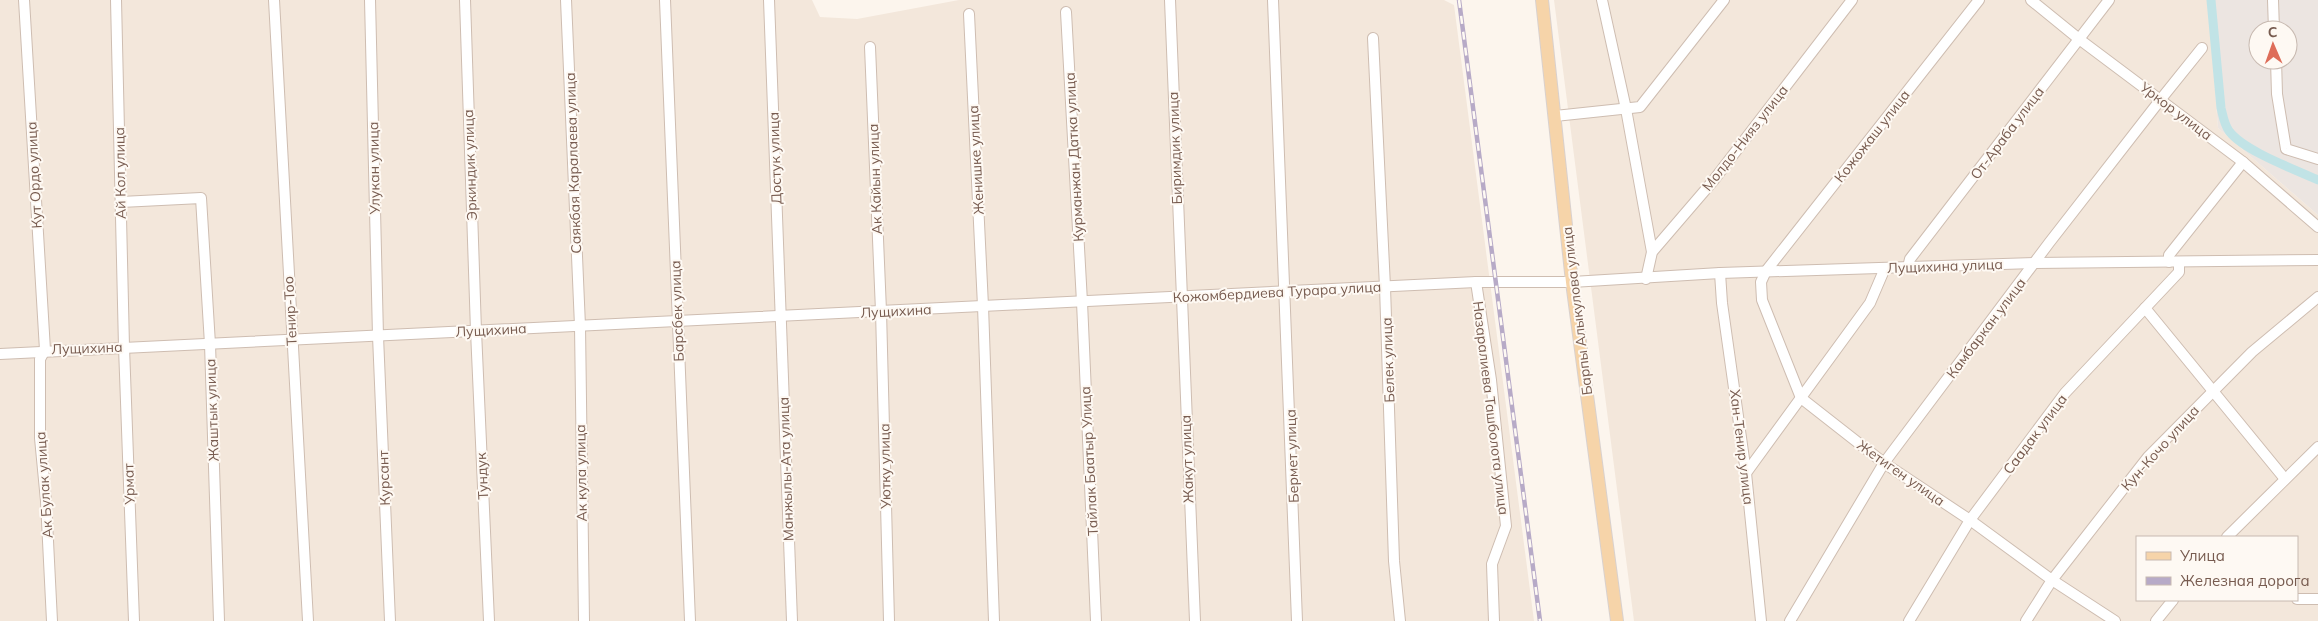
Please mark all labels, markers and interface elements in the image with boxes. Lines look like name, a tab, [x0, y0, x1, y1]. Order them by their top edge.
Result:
north arrow	[2248, 20, 2298, 70]
text: С	[2267, 23, 2278, 41]
street label: Саякбая Каралаева улица	[561, 72, 585, 254]
street label: Курманжан Датка улица	[1061, 72, 1087, 242]
street label: Уркор улица	[2136, 77, 2216, 144]
street label: Молдо-Нияз улица	[1698, 81, 1792, 195]
street label: От-Араба улица	[1966, 83, 2048, 183]
street label: Кожожаш улица	[1830, 86, 1914, 186]
street label: Биримдик улица	[1164, 91, 1186, 205]
street label: Женишке улица	[964, 105, 988, 215]
street label: Эркиндик улица	[459, 109, 481, 221]
street label: Достук улица	[764, 112, 786, 204]
street label: Кут Ордо улица	[22, 121, 46, 229]
street label: Улукан улица	[364, 121, 384, 216]
street label: Ак Кайын улица	[864, 123, 886, 235]
street label: Ай Кол улица	[110, 127, 130, 219]
street label: Барпы Алыкулова улица	[1558, 226, 1596, 396]
street label: Лущихина улица	[1887, 255, 2003, 277]
street label: Барсбек улица	[666, 260, 688, 362]
street label: Камбаркан улица	[1942, 274, 2030, 382]
street label: Тенир-Тоо	[279, 276, 301, 346]
street label: Кожомбердиева Турара улица	[1172, 278, 1382, 306]
street label: Лущихина	[860, 300, 932, 322]
street label: Назаралиева Ташболота улица	[1469, 300, 1513, 516]
street label: Белек улица	[1378, 317, 1398, 403]
street label: Лущихина	[455, 319, 527, 341]
street label: Лущихина	[51, 338, 123, 358]
street label: Жаштык улица	[201, 358, 223, 462]
street label: Тайлак Баатыр Улица	[1076, 386, 1102, 536]
street label: Хан-Тенир улица	[1726, 388, 1758, 506]
street label: Саадак улица	[1999, 390, 2071, 478]
street label: Манжылы-Ата улица	[774, 397, 798, 541]
street label: Кун-Кочо улица	[2117, 402, 2203, 494]
street label: Бермет улица	[1281, 409, 1303, 503]
street label: Жакут улица	[1176, 414, 1198, 504]
street label: Уютку улица	[875, 423, 895, 510]
street label: Ак кула улица	[571, 424, 591, 522]
street label: Ак Булак улица	[31, 431, 57, 539]
street label: Жетиген улица	[1854, 436, 1948, 510]
street label: Курсант	[374, 449, 394, 506]
street label: Тундук	[472, 452, 492, 500]
street label: Урмат	[119, 462, 139, 506]
legend	[2136, 536, 2298, 601]
text: Улица	[2179, 546, 2225, 565]
text: Железная дорога	[2180, 571, 2310, 590]

